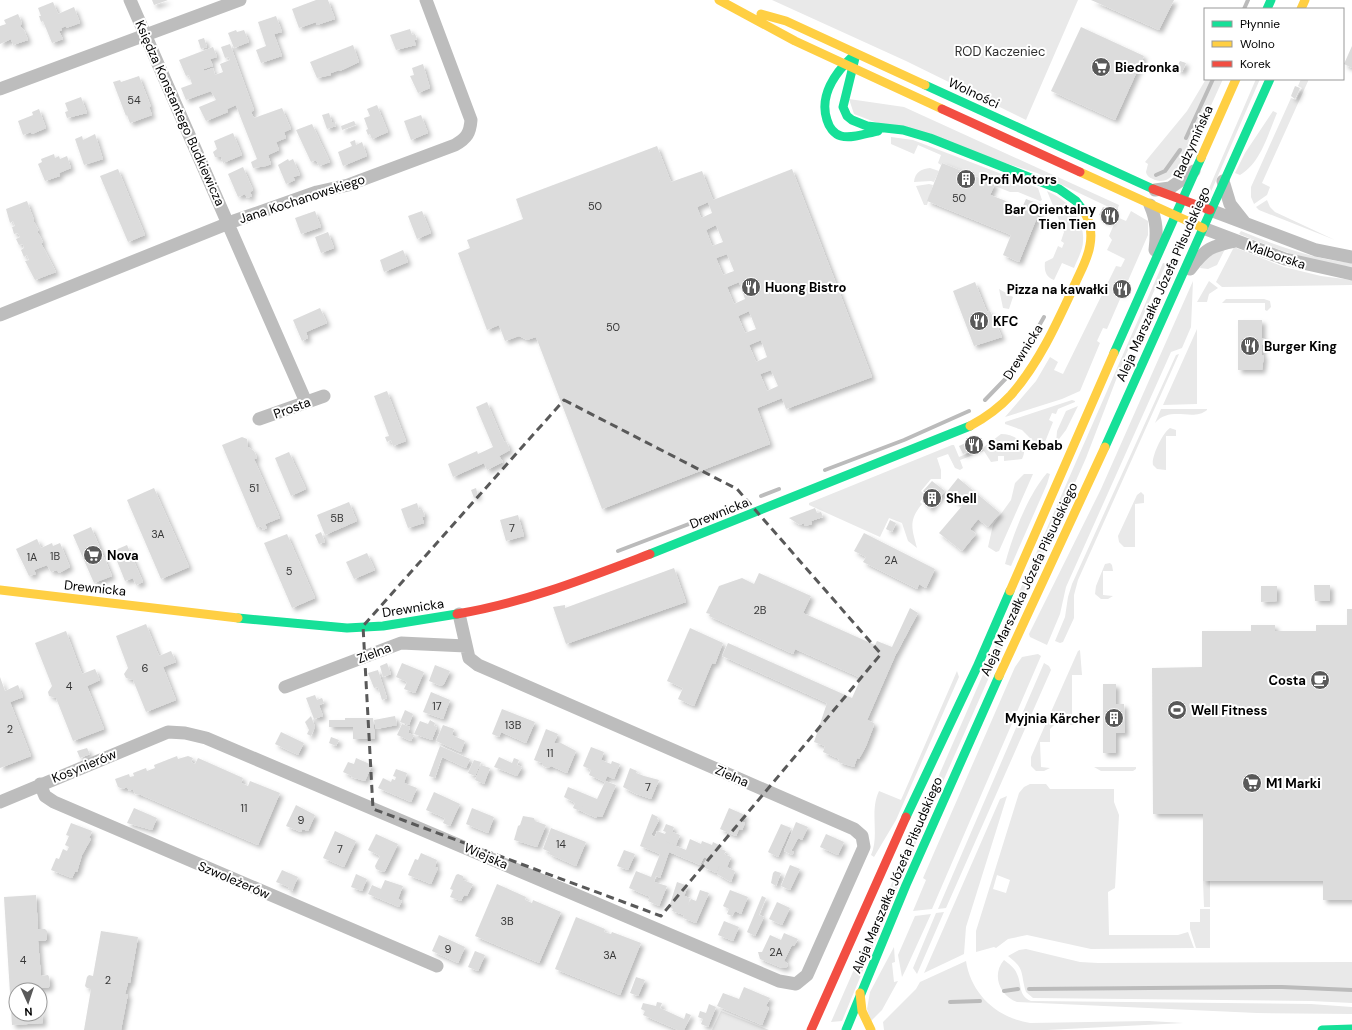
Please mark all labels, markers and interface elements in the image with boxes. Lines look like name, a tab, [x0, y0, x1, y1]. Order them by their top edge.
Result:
legend	[1204, 8, 1344, 80]
text: Płynnie	[1240, 16, 1280, 32]
street label: Księdza Konstantego Budkiewicza	[131, 18, 229, 208]
text: Wolno	[1240, 36, 1275, 52]
park label: ROD Kaczeniec	[955, 43, 1045, 60]
supermarket icon: Biedronka	[1090, 56, 1112, 78]
text: Korek	[1240, 56, 1271, 72]
place label: Biedronka	[1115, 59, 1179, 76]
street label: Wolności	[946, 74, 1002, 112]
house number: 54	[127, 93, 141, 107]
street label: Radzymińska	[1169, 103, 1217, 181]
building icon: Profi Motors	[955, 168, 977, 190]
street label: Jana Kochanowskiego	[237, 171, 367, 227]
place label: Profi Motors	[980, 171, 1057, 188]
street label: Aleja Marszałka Józefa Piłsudskiego	[1112, 184, 1214, 384]
house number: 50	[952, 191, 966, 205]
house number: 50	[588, 199, 602, 213]
place label: Bar Orientalny Tien Tien	[1004, 201, 1096, 233]
restaurant icon: Bar Orientalny Tien Tien	[1099, 205, 1121, 227]
street label: Malborska	[1244, 237, 1308, 273]
restaurant icon: Huong Bistro	[740, 276, 762, 298]
restaurant icon: Pizza na kawałki	[1111, 278, 1133, 300]
place label: Huong Bistro	[765, 279, 846, 296]
place label: Pizza na kawałki	[1007, 281, 1108, 298]
restaurant icon: KFC	[968, 310, 990, 332]
place label: KFC	[993, 313, 1018, 330]
house number: 50	[606, 320, 620, 334]
street label: Drewnicka	[999, 321, 1047, 383]
restaurant icon: Burger King	[1239, 335, 1261, 357]
place label: Burger King	[1264, 338, 1337, 355]
street label: Prosta	[271, 393, 313, 423]
restaurant icon: Sami Kebab	[963, 434, 985, 456]
place label: Sami Kebab	[988, 437, 1063, 454]
street label: Aleja Marszałka Józefa Piłsudskiego	[977, 479, 1082, 679]
house number: 51	[249, 481, 259, 495]
building icon: Shell	[921, 487, 943, 509]
place label: Shell	[946, 490, 977, 507]
street label: Drewnicka	[687, 493, 751, 533]
house number: 5B	[330, 511, 344, 525]
house number: 7	[509, 521, 515, 535]
house number: 3A	[151, 527, 165, 541]
supermarket icon: Nova	[82, 544, 104, 566]
place label: Nova	[107, 547, 139, 564]
house number: 1B	[50, 549, 60, 563]
house number: 1A	[27, 550, 37, 564]
house number: 2A	[884, 553, 898, 567]
house number: 5	[286, 564, 293, 578]
street label: Drewnicka	[63, 576, 127, 600]
street label: Drewnicka	[381, 595, 445, 621]
house number: 2B	[754, 603, 767, 617]
street label: Zielna	[355, 639, 393, 667]
house number: 6	[142, 661, 149, 675]
cafe icon: Costa	[1309, 669, 1331, 691]
place label: Costa	[1269, 672, 1306, 689]
house number: 4	[66, 679, 73, 693]
house number: 17	[432, 699, 442, 713]
sports icon: Well Fitness	[1166, 699, 1188, 721]
place label: Well Fitness	[1191, 702, 1268, 719]
building icon: Myjnia Kärcher	[1103, 707, 1125, 729]
place label: Myjnia Kärcher	[1005, 710, 1101, 727]
house number: 13B	[505, 718, 522, 732]
house number: 2	[7, 722, 13, 736]
street label: Kosynierów	[49, 745, 119, 787]
house number: 11	[547, 746, 553, 760]
street label: Zielna	[713, 761, 751, 791]
supermarket icon: M1 Marki	[1241, 772, 1263, 794]
street label: Aleja Marszałka Józefa Piłsudskiego	[848, 774, 946, 976]
place label: M1 Marki	[1266, 775, 1321, 792]
house number: 7	[645, 780, 651, 794]
house number: 11	[241, 801, 247, 815]
house number: 9	[298, 813, 305, 827]
house number: 14	[556, 837, 566, 851]
street label: Wiejska	[461, 839, 511, 873]
house number: 7	[337, 842, 343, 856]
street label: Szwoleżerów	[195, 857, 273, 903]
house number: 3B	[500, 914, 514, 928]
house number: 9	[445, 942, 452, 956]
house number: 2A	[769, 945, 783, 959]
house number: 3A	[603, 948, 617, 962]
house number: 4	[20, 953, 27, 967]
house number: 2	[105, 973, 111, 987]
north arrow	[8, 982, 48, 1022]
text: N	[24, 1005, 33, 1019]

